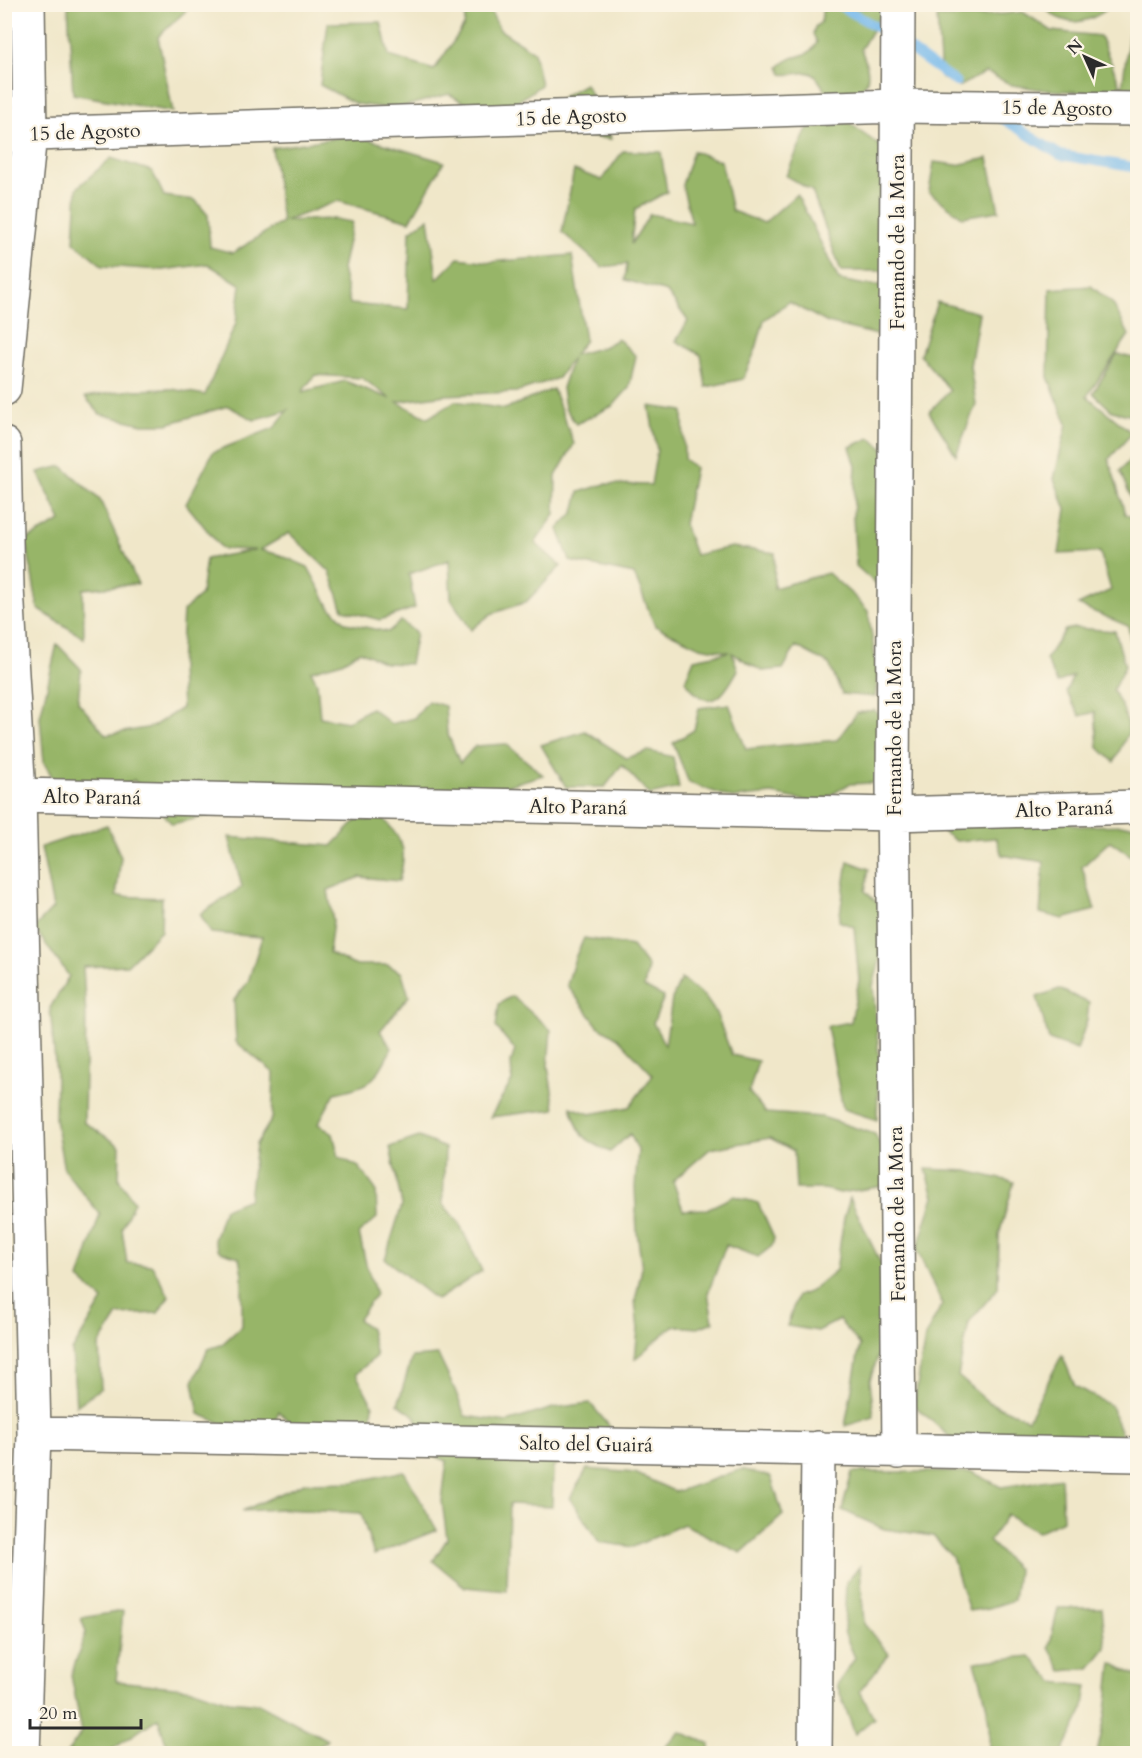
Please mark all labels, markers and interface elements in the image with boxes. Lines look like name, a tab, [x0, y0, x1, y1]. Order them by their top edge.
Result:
north arrow	[1055, 27, 1115, 87]
text: N	[1062, 34, 1088, 60]
street label: 15 de Agosto	[1001, 94, 1113, 122]
street label: 15 de Agosto	[515, 102, 627, 132]
street label: 15 de Agosto	[29, 117, 141, 147]
street label: Fernando de la Mora	[884, 154, 911, 330]
street label: Fernando de la Mora	[881, 640, 908, 816]
street label: Alto Paraná	[43, 783, 142, 811]
street label: Alto Paraná	[529, 793, 628, 821]
street label: Alto Paraná	[1014, 794, 1114, 824]
street label: Fernando de la Mora	[882, 1126, 912, 1302]
street label: Salto del Guairá	[519, 1429, 653, 1459]
scale bar	[30, 1692, 141, 1730]
text: 20 m	[39, 1701, 78, 1726]

